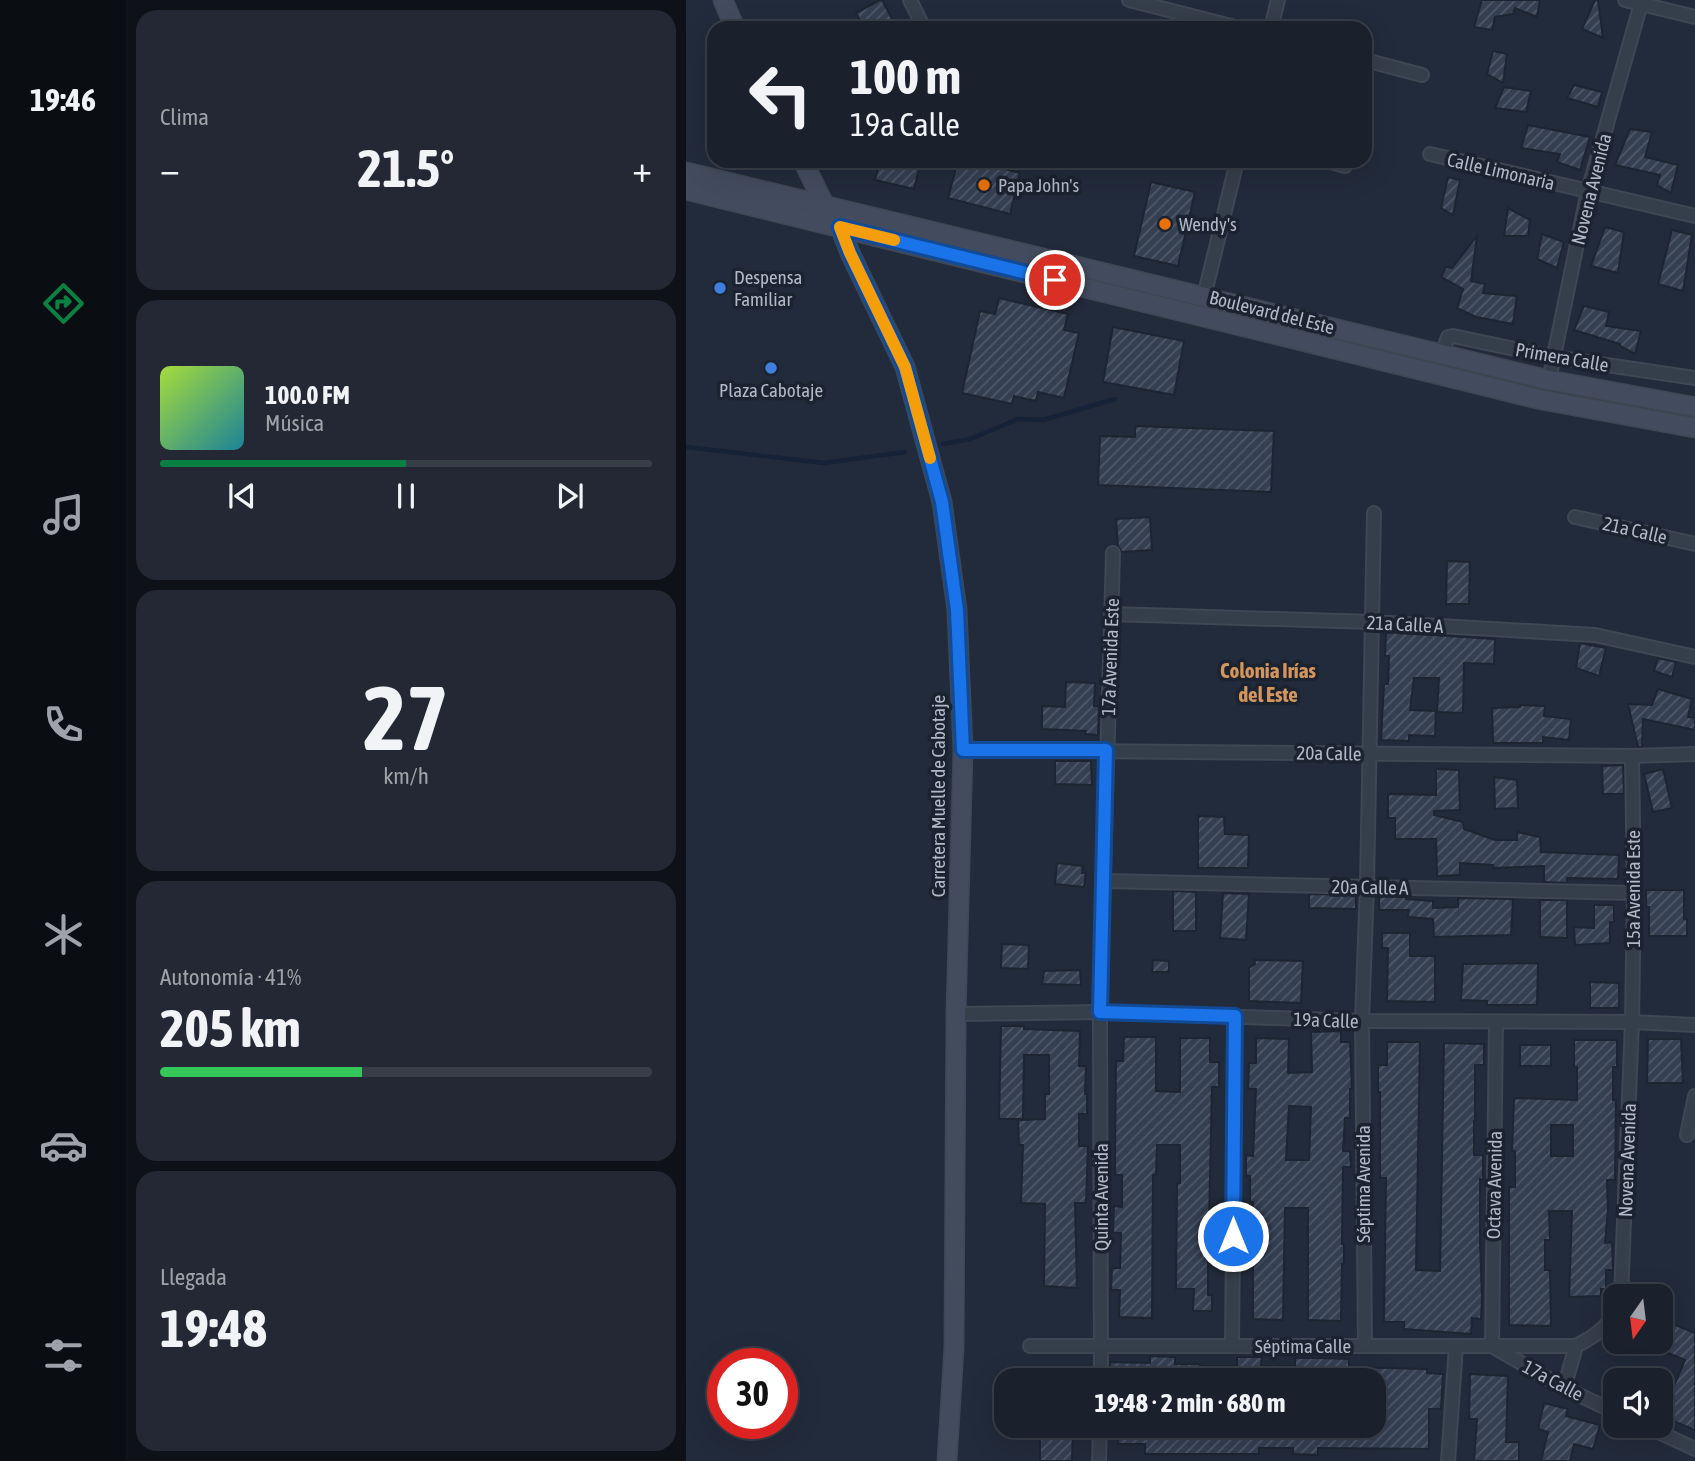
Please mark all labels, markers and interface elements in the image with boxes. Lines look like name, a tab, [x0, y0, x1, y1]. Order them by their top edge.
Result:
text: 100 m	[850, 48, 961, 104]
icon: left	[735, 49, 826, 140]
text: 19:46	[30, 81, 96, 118]
text: Clima	[160, 104, 209, 130]
text: 19a Calle	[850, 106, 960, 143]
street label: Novena Avenida	[1567, 131, 1615, 247]
text: 21.5°	[358, 138, 454, 198]
text: −	[160, 147, 180, 190]
text: +	[632, 147, 652, 190]
street label: Calle Limonaria	[1445, 148, 1557, 194]
place label: Papa John's	[998, 174, 1079, 196]
marker: Papa John's	[976, 177, 992, 193]
place label: Wendy's	[1179, 213, 1237, 235]
marker: Wendy's	[1157, 216, 1173, 232]
pin	[1025, 250, 1085, 310]
icon: arrive	[1036, 261, 1074, 299]
place label: Despensa Familiar	[734, 266, 802, 310]
icon: directions	[39, 279, 88, 328]
marker: Despensa Familiar	[712, 280, 728, 296]
street label: Boulevard del Este	[1207, 286, 1337, 338]
street label: Primera Calle	[1514, 338, 1610, 376]
marker: Plaza Cabotaje	[763, 360, 779, 376]
place label: Plaza Cabotaje	[719, 379, 823, 401]
text: 100.0 FM	[265, 380, 350, 410]
text: Música	[265, 410, 324, 436]
icon: previous	[223, 477, 261, 515]
icon: pause	[387, 477, 425, 515]
icon: next	[551, 477, 589, 515]
icon: music	[39, 490, 88, 539]
street label: 21a Calle	[1601, 512, 1669, 548]
street label: 17a Avenida Este	[1097, 598, 1123, 716]
street label: 21a Calle A	[1366, 611, 1445, 637]
district label: Colonia Irías del Este	[1220, 658, 1316, 706]
text: 27	[363, 665, 449, 769]
street label: Carretera Muelle de Cabotaje	[927, 695, 949, 897]
icon: phone	[39, 700, 88, 749]
street label: 20a Calle	[1296, 741, 1362, 765]
text: km/h	[383, 763, 429, 789]
street label: 15a Avenida Este	[1622, 830, 1644, 948]
street label: 20a Calle A	[1331, 875, 1409, 899]
icon: climate	[39, 910, 88, 959]
text: Autonomía · 41%	[160, 964, 301, 990]
text: 205 km	[160, 998, 301, 1058]
street label: 19a Calle	[1293, 1008, 1359, 1032]
street label: Novena Avenida	[1614, 1103, 1640, 1217]
icon: car	[39, 1121, 88, 1170]
street label: Séptima Avenida	[1352, 1125, 1374, 1243]
street label: Octava Avenida	[1482, 1131, 1506, 1239]
street label: Quinta Avenida	[1090, 1143, 1112, 1251]
position arrow	[1196, 1199, 1270, 1273]
text: Llegada	[160, 1264, 227, 1290]
north arrow	[1603, 1284, 1673, 1354]
map controls	[1603, 1284, 1673, 1438]
text: 19:48	[160, 1298, 267, 1358]
icon: filters	[39, 1331, 88, 1380]
street label: Séptima Calle	[1255, 1335, 1351, 1357]
speed limit sign: 30	[707, 1348, 798, 1439]
street label: 17a Calle	[1519, 1355, 1587, 1405]
button: sound	[1603, 1368, 1673, 1438]
text: 19:48 · 2 min · 680 m	[1095, 1388, 1285, 1418]

